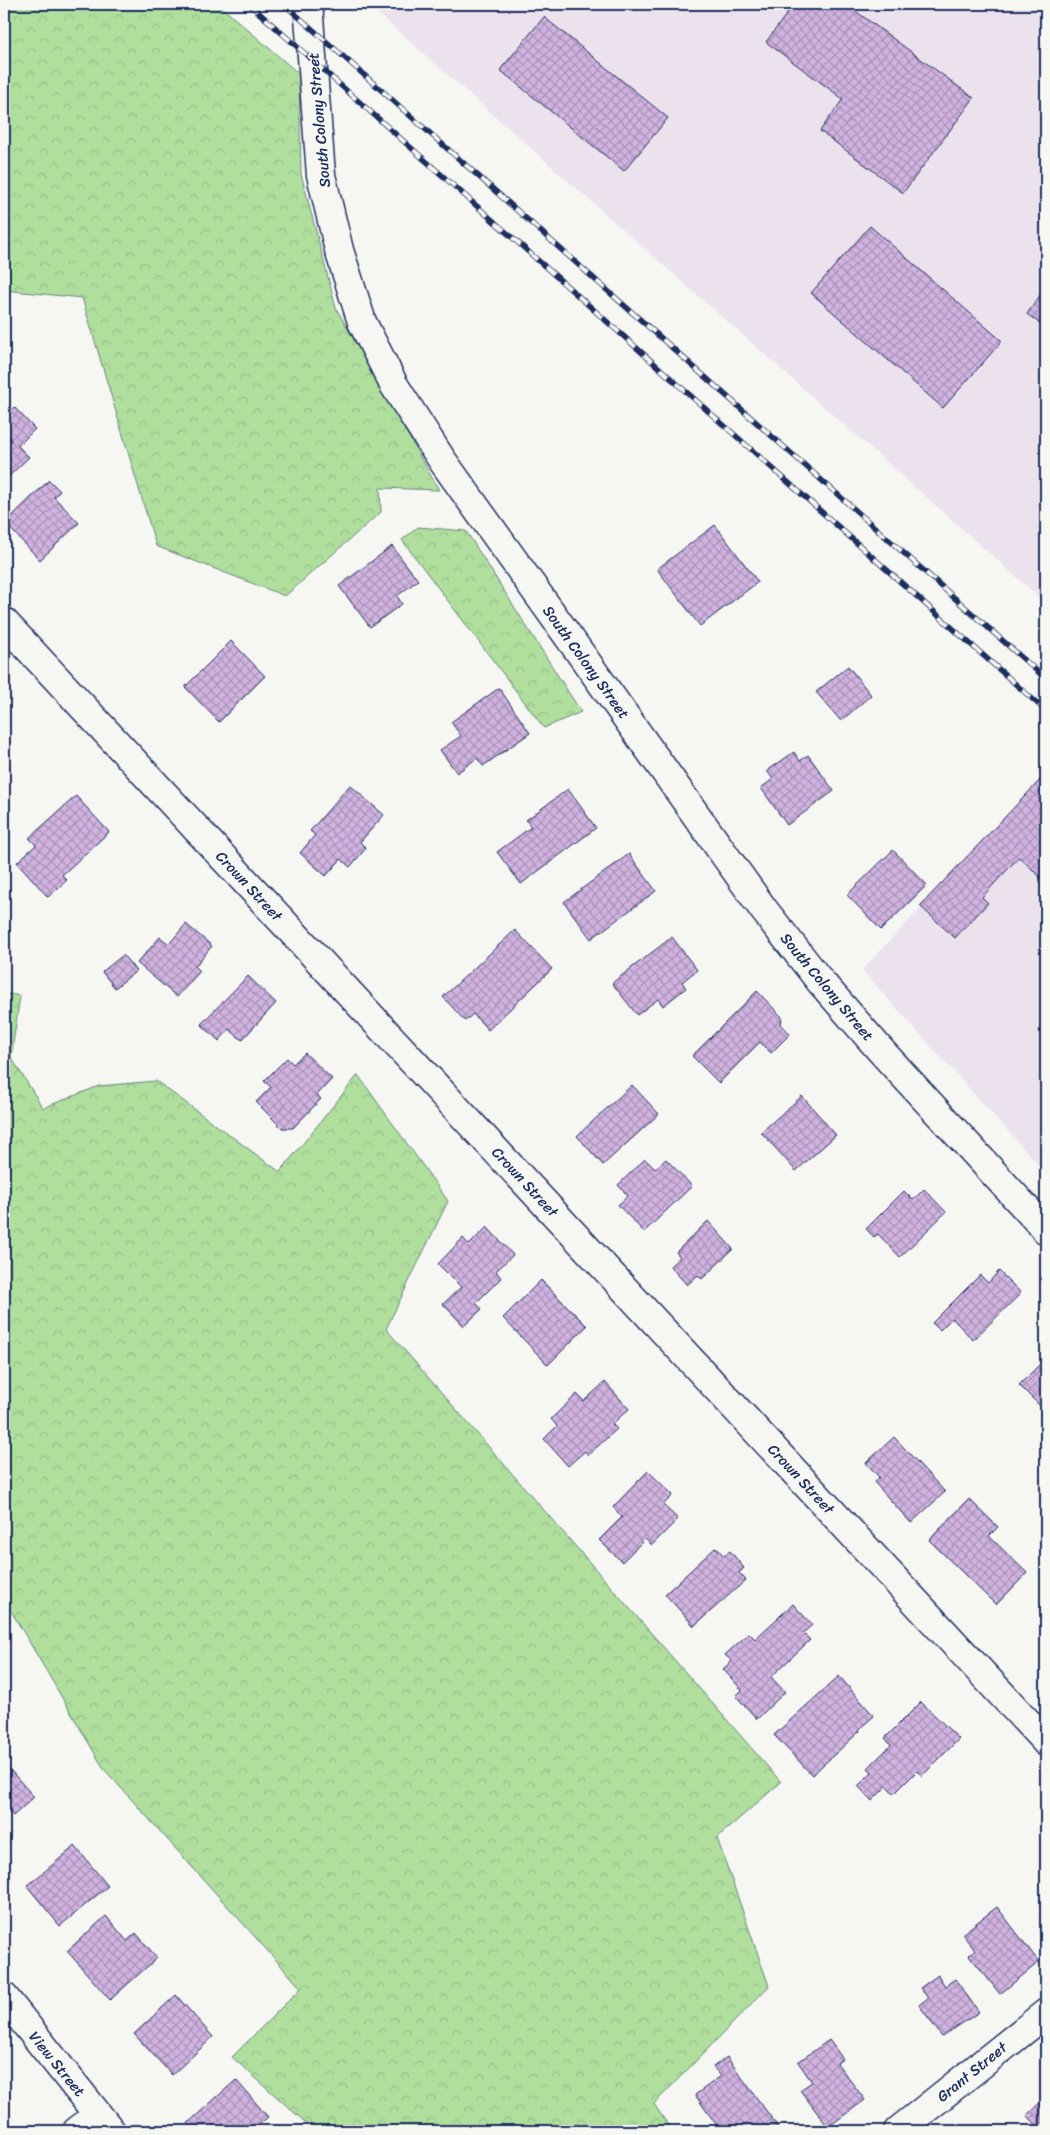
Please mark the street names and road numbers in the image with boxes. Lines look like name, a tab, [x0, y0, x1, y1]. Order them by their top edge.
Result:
street label: South Colony Street	[300, 51, 338, 189]
street label: South Colony Street	[536, 600, 637, 725]
street label: Crown Street	[209, 845, 290, 928]
street label: South Colony Street	[774, 927, 881, 1048]
street label: Crown Street	[485, 1141, 566, 1224]
street label: Crown Street	[761, 1438, 842, 1521]
street label: View Street	[22, 2025, 92, 2103]
street label: Grant Street	[931, 2035, 1014, 2109]

